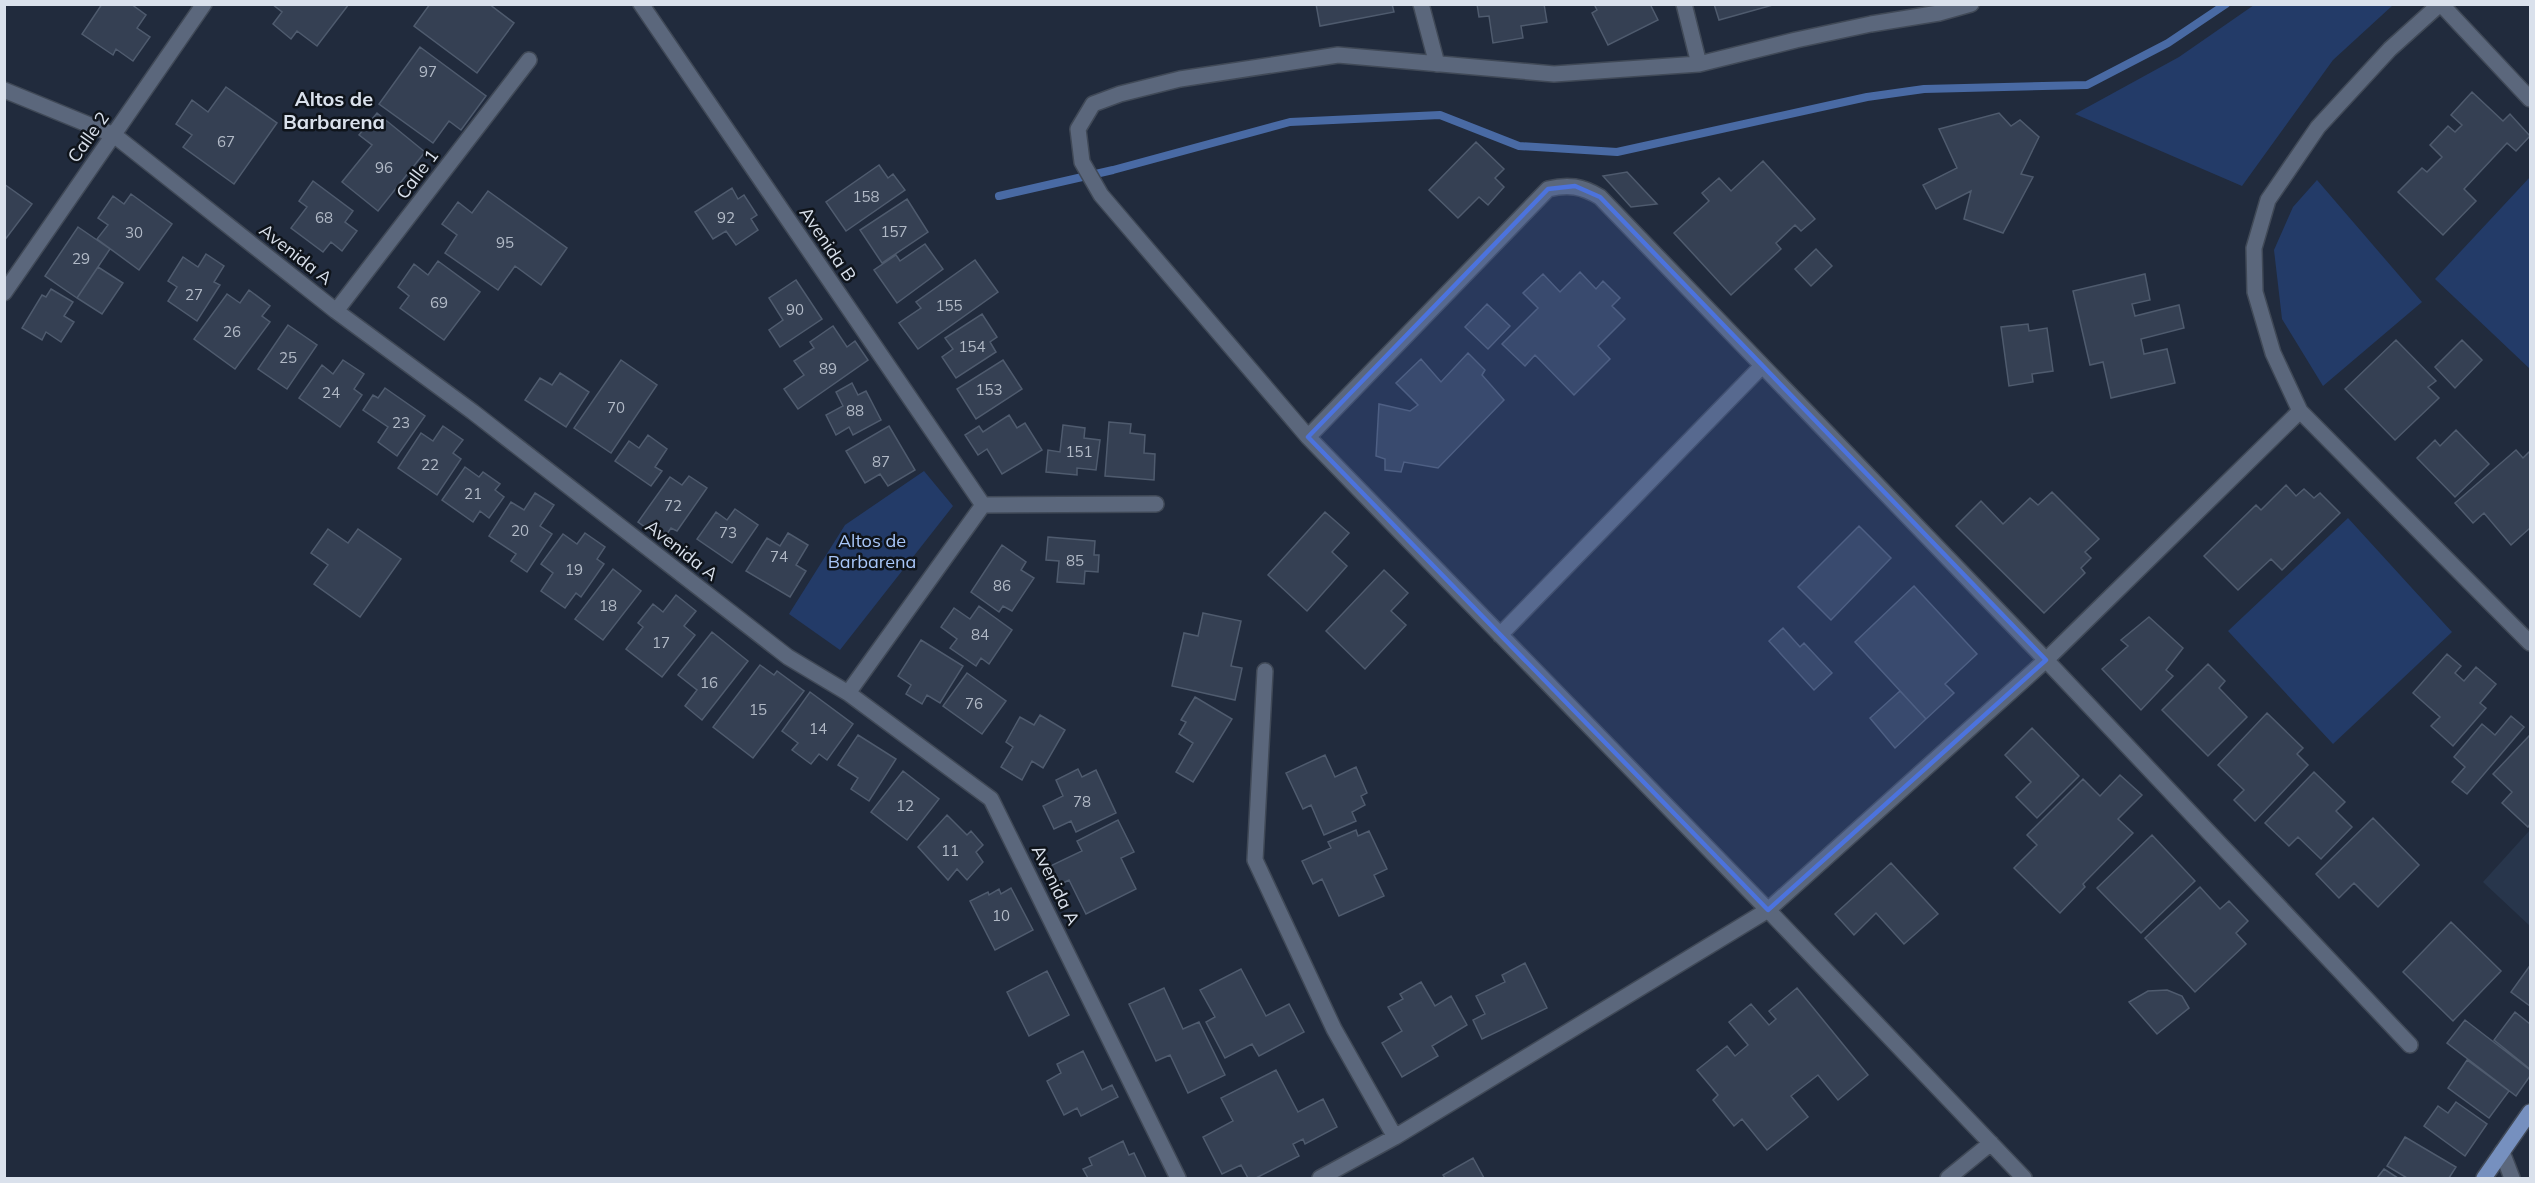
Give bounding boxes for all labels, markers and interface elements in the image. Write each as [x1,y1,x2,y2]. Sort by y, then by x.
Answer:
house number: 97 [419,62,437,81]
district label: Altos de Barbarena [283,86,385,134]
street label: Calle 2 [62,107,114,167]
house number: 67 [217,132,235,151]
street label: Calle 1 [391,144,443,204]
house number: 96 [375,158,393,177]
house number: 158 [852,187,880,206]
street label: Avenida B [795,202,861,286]
house number: 68 [315,208,333,227]
house number: 92 [717,208,735,227]
street label: Avenida A [255,218,337,290]
house number: 157 [880,222,908,241]
house number: 30 [125,223,143,242]
house number: 95 [496,233,514,252]
house number: 29 [72,249,90,268]
house number: 27 [185,285,203,304]
house number: 69 [430,293,448,312]
house number: 155 [935,296,963,315]
house number: 90 [786,300,804,319]
house number: 26 [223,322,241,341]
house number: 154 [958,337,986,356]
house number: 25 [279,348,297,367]
house number: 89 [819,359,837,378]
house number: 153 [975,380,1003,399]
house number: 24 [322,383,340,402]
house number: 70 [607,398,625,417]
house number: 88 [846,401,864,420]
house number: 23 [392,413,410,432]
house number: 151 [1065,442,1093,461]
house number: 87 [872,452,890,471]
house number: 22 [421,455,439,474]
house number: 21 [464,484,482,503]
house number: 72 [664,496,682,515]
street label: Avenida A [641,514,723,586]
house number: 20 [511,521,529,540]
house number: 73 [719,523,737,542]
park label: Altos de Barbarena [828,529,916,573]
house number: 74 [770,547,788,566]
house number: 85 [1066,551,1084,570]
house number: 19 [565,560,583,579]
house number: 86 [993,576,1011,595]
house number: 18 [599,596,617,615]
house number: 84 [971,625,989,644]
house number: 17 [652,633,670,652]
house number: 16 [700,673,718,692]
house number: 76 [965,694,983,713]
house number: 15 [749,700,767,719]
house number: 14 [809,719,827,738]
house number: 78 [1073,792,1091,811]
house number: 12 [896,796,914,815]
house number: 11 [941,841,959,860]
street label: Avenida A [1027,841,1085,929]
house number: 10 [992,906,1010,925]

